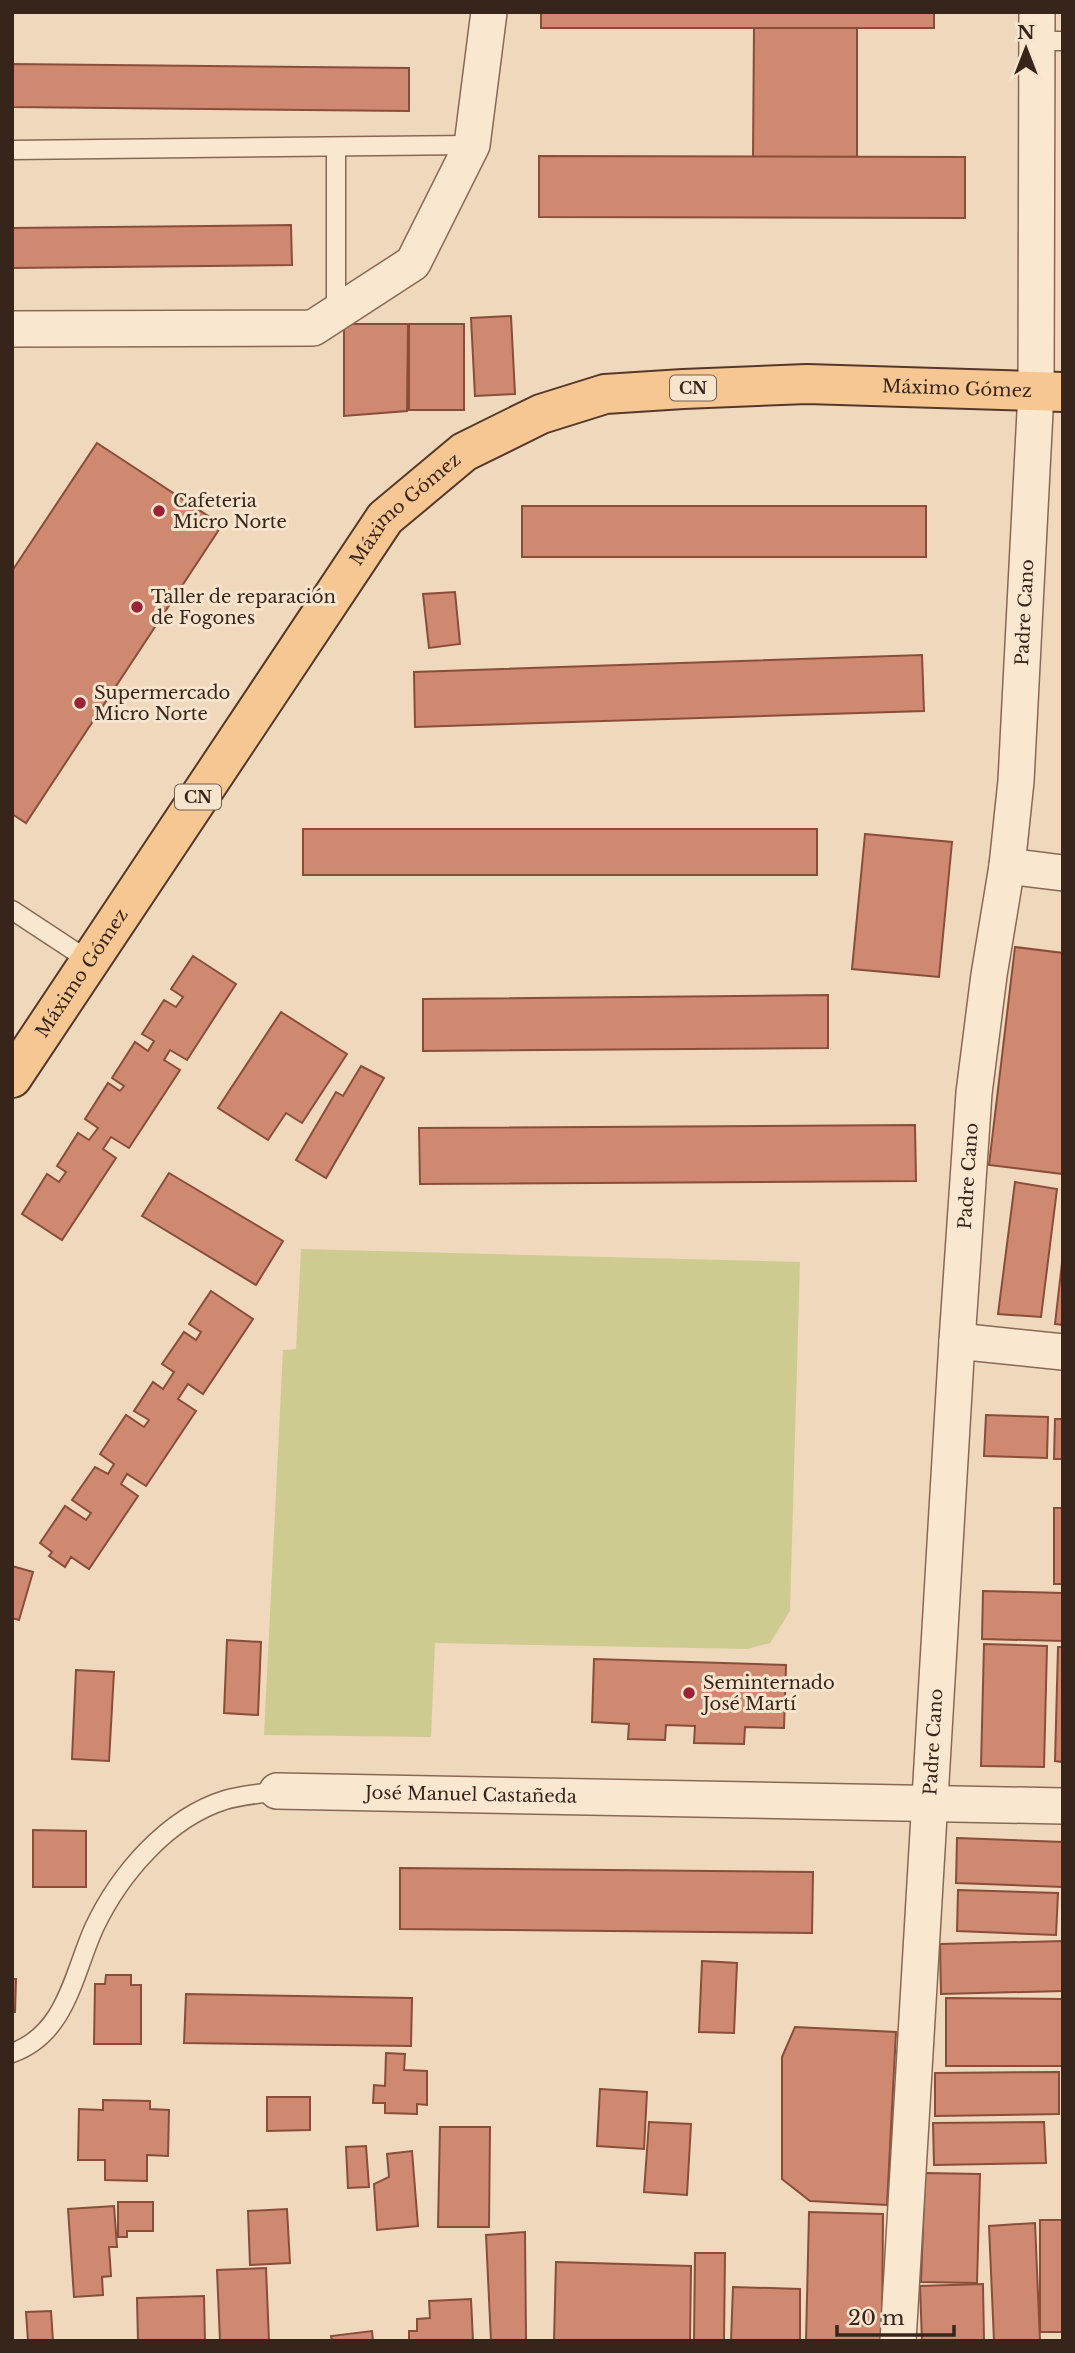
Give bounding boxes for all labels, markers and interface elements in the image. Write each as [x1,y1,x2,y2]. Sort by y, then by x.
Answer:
north arrow [991,14,1061,84]
text: N [1017,21,1035,44]
street label: Máximo Gómez [882,375,1032,402]
road number: CN [670,376,716,400]
street label: Máximo Gómez [345,449,465,570]
place label: Cafeteria Micro Norte [173,490,287,533]
marker: Cafeteria Micro Norte [151,503,167,519]
street label: Padre Cano [1011,559,1038,666]
place label: Taller de reparación de Fogones [151,586,336,629]
marker: Taller de reparación de Fogones [129,599,145,615]
place label: Supermercado Micro Norte [94,682,230,725]
marker: Supermercado Micro Norte [72,695,88,711]
road number: CN [175,784,221,810]
street label: Máximo Gómez [31,905,133,1042]
street label: Padre Cano [954,1122,983,1230]
place label: Seminternado José Martí [701,1672,835,1715]
marker: Seminternado José Martí [681,1685,697,1701]
street label: Padre Cano [919,1688,947,1796]
street label: José Manuel Castañeda [363,1782,577,1808]
scale bar [837,2294,954,2338]
text: 20 m [848,2305,905,2331]

